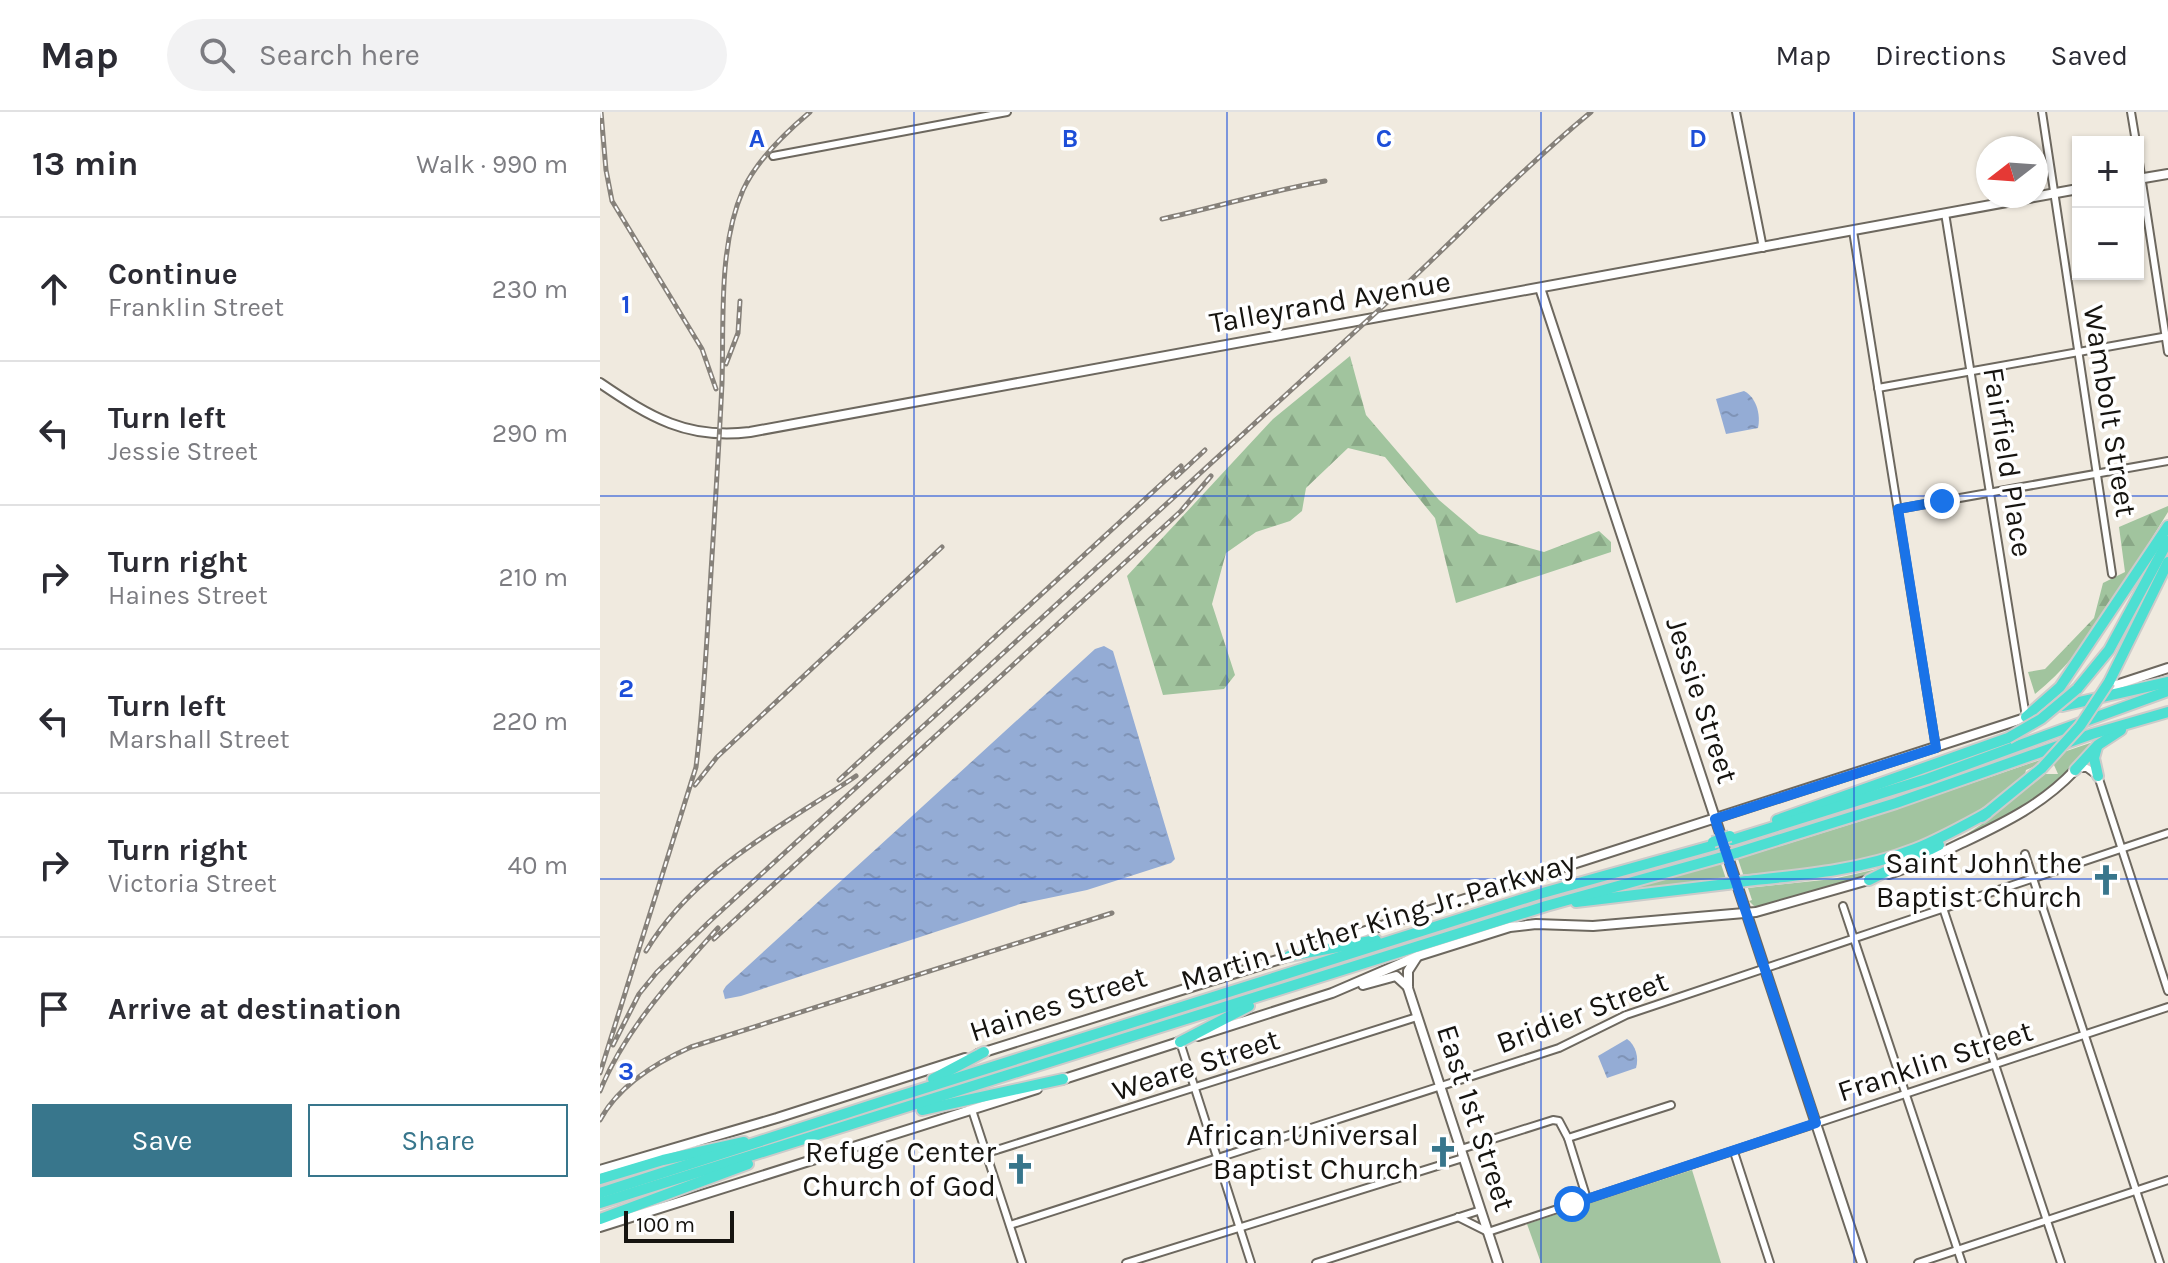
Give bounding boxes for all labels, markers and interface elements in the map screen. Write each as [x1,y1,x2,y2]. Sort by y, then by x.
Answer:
search box [167,19,727,91]
text: Map [40,33,119,78]
icon: search [195,33,239,77]
text: Search here [259,37,420,73]
text: Map [1776,39,1831,72]
text: Directions [1875,39,2007,72]
text: Saved [2051,39,2128,72]
text: A [749,123,765,154]
text: B [1062,123,1078,154]
text: C [1376,123,1392,154]
text: D [1689,123,1707,154]
north arrow [1976,136,2048,208]
map controls [2072,136,2144,280]
button: + [2072,136,2144,208]
text: 13 min [32,144,138,184]
text: Walk · 990 m [416,149,568,180]
button: − [2072,208,2144,280]
text: Continue [108,256,238,292]
street label: Talleyrand Avenue [1207,263,1453,341]
icon: ahead [32,267,76,311]
text: 230 m [492,274,568,305]
text: 1 [621,289,631,320]
text: Franklin Street [108,292,284,323]
street label: Wambolt Street [2076,303,2144,519]
street label: Fairfield Place [1975,365,2041,559]
text: Turn left [108,400,226,436]
icon: left [32,411,76,455]
text: 290 m [492,418,568,449]
text: Jessie Street [108,436,258,467]
route end [1924,483,1960,519]
text: Turn right [108,544,248,580]
icon: right [32,555,76,599]
text: 210 m [498,562,568,593]
text: Haines Street [108,580,268,611]
street label: Jessie Street [1658,612,1746,788]
text: 2 [618,673,634,704]
text: Turn left [108,688,226,724]
icon: left [32,699,76,743]
text: 220 m [492,706,568,737]
text: Marshall Street [108,724,290,755]
text: Turn right [108,832,248,868]
icon: right [32,843,76,887]
street label: Martin Luther King Jr. Parkway [1176,844,1580,998]
place label: Saint John the Baptist Church [1876,845,2082,915]
text: 40 m [508,850,568,881]
church icon: Saint John the Baptist Church [2089,863,2123,897]
text: Victoria Street [108,868,277,899]
street label: Haines Street [965,958,1151,1050]
street label: Bridier Street [1491,963,1673,1061]
icon: arrive [32,987,76,1031]
text: Arrive at destination [108,991,402,1027]
street label: Franklin Street [1833,1013,2037,1109]
street label: East 1st Street [1429,1020,1523,1216]
street label: Weare Street [1108,1021,1284,1109]
text: 3 [618,1056,634,1087]
button: Save [32,1104,292,1177]
button: Share [308,1104,568,1177]
place label: African Universal Baptist Church [1186,1117,1419,1187]
place label: Refuge Center Church of God [802,1134,996,1204]
church icon: African Universal Baptist Church [1426,1135,1460,1169]
church icon: Refuge Center Church of God [1003,1152,1037,1186]
route start [1554,1186,1590,1222]
scale bar [624,1207,734,1243]
text: 100 m [636,1212,695,1238]

